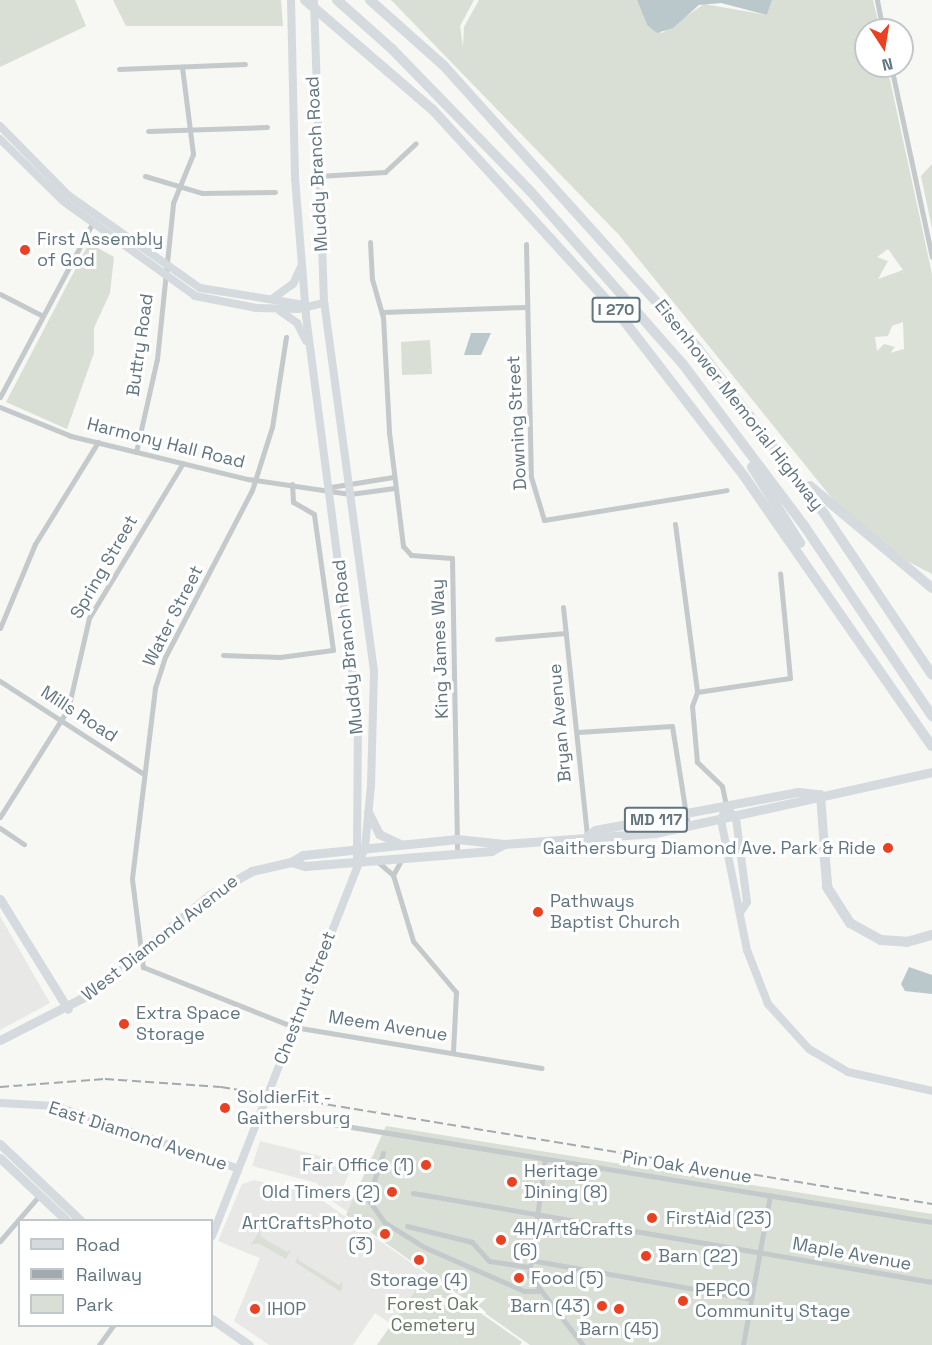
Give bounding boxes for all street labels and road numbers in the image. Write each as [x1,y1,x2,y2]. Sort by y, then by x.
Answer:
street label: Muddy Branch Road [302,76,332,252]
street label: Buttry Road [122,292,158,398]
street label: Eisenhower Memorial Highway [650,295,828,515]
road number: I 270 [590,297,642,323]
street label: Downing Street [503,355,531,491]
street label: Harmony Hall Road [85,413,247,473]
street label: Spring Street [66,511,142,623]
street label: Muddy Branch Road [328,558,368,736]
street label: Water Street [138,562,208,670]
street label: King James Way [427,579,453,719]
street label: Bryan Avenue [544,663,576,783]
street label: Mills Road [37,681,121,747]
road number: MD 117 [623,807,689,833]
street label: West Diamond Avenue [78,870,242,1006]
street label: Chestnut Street [270,928,340,1068]
street label: Meem Avenue [327,1006,449,1046]
street label: East Diamond Avenue [46,1097,230,1175]
street label: Pin Oak Avenue [621,1146,753,1188]
street label: Maple Avenue [791,1233,913,1275]

